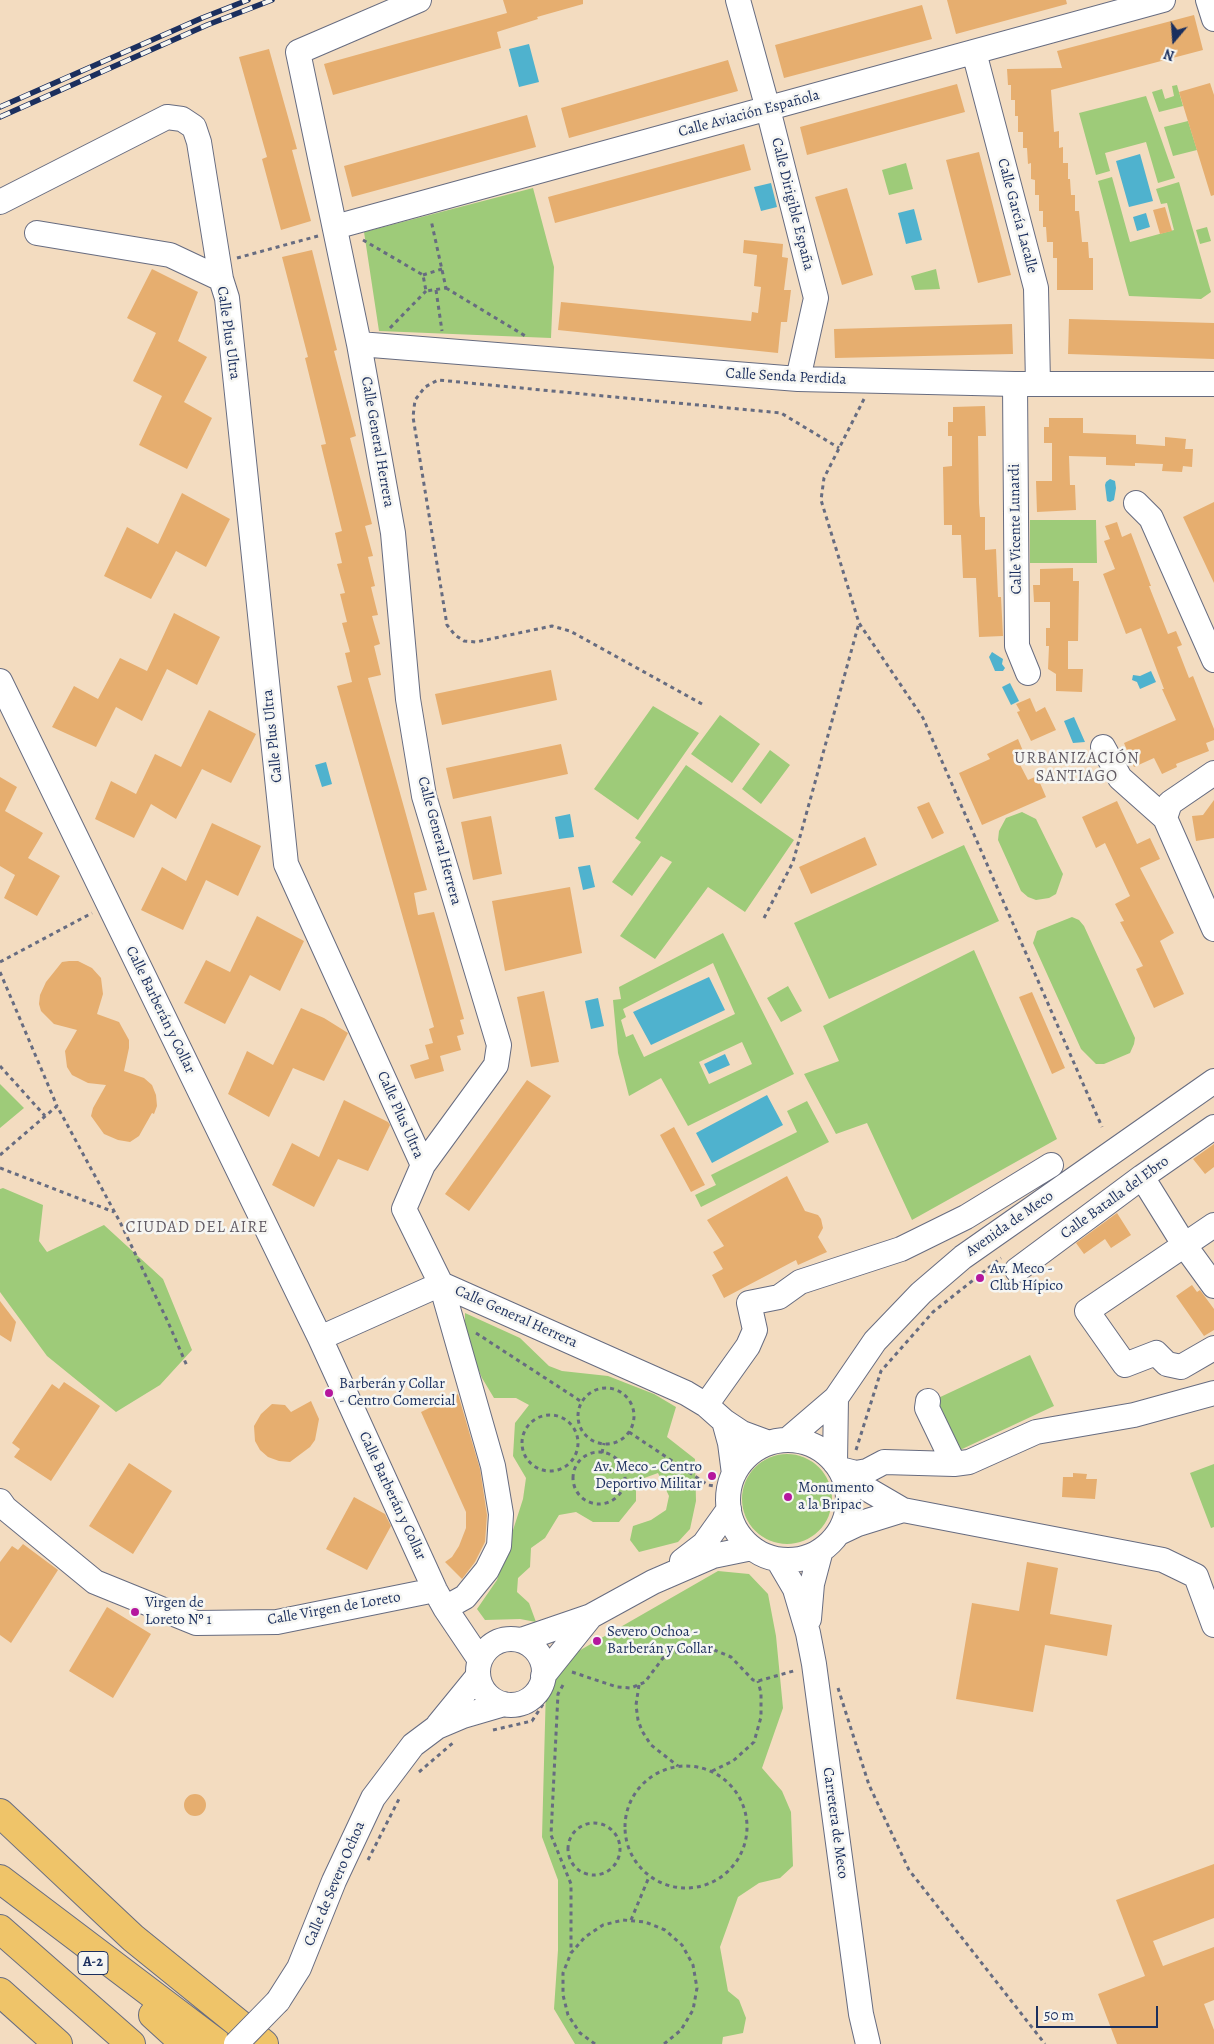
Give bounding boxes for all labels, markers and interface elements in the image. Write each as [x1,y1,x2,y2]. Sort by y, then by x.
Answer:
north arrow [1149,15,1199,65]
text: N [1161,44,1177,65]
street label: Calle Aviación Española [676,86,822,142]
street label: Calle Dirigible España [767,136,817,272]
street label: Calle García Lacalle [993,157,1041,275]
street label: Calle Plus Ultra [213,285,243,381]
street label: Calle Senda Perdida [725,365,847,389]
street label: Calle General Herrera [357,375,397,509]
street label: Calle Vicente Lunardi [1006,464,1026,594]
street label: Calle Plus Ultra [259,688,287,784]
district label: URBANIZACIÓN SANTIAGO [1013,749,1141,787]
street label: Calle General Herrera [413,775,465,907]
street label: Calle Barberán y Collar [121,943,199,1077]
street label: Calle Plus Ultra [373,1068,427,1162]
street label: Calle Batalla del Ebro [1057,1153,1173,1243]
street label: Avenida de Meco [963,1187,1057,1261]
district label: CIUDAD DEL AIRE [124,1218,270,1238]
place label: Av. Meco - Club Hípico [990,1260,1063,1295]
marker: Av. Meco - Club Hípico [974,1272,986,1284]
street label: Calle General Herrera [452,1282,580,1352]
place label: Barberán y Collar - Centro Comercial [339,1375,455,1410]
marker: Barberán y Collar - Centro Comercial [323,1387,335,1399]
street label: Calle Barberán y Collar [354,1429,430,1563]
place label: Av. Meco - Centro Deportivo Militar [594,1458,702,1493]
marker: Av. Meco - Centro Deportivo Militar [706,1470,718,1482]
place label: Monumento a la Bripac [798,1479,874,1514]
marker: Monumento a la Bripac [782,1491,794,1503]
street label: Calle Virgen de Loreto [266,1588,402,1630]
place label: Virgen de Loreto Nº 1 [145,1594,212,1629]
marker: Virgen de Loreto Nº 1 [129,1606,141,1618]
place label: Severo Ochoa - Barberán y Collar [607,1623,713,1658]
marker: Severo Ochoa - Barberán y Collar [591,1635,603,1647]
street label: Carretera de Meco [818,1766,852,1880]
street label: Calle de Severo Ochoa [301,1819,369,1949]
road number: A-2 [78,1952,108,1975]
scale bar [1039,1996,1162,2028]
text: 50 m [1044,2005,1074,2025]

